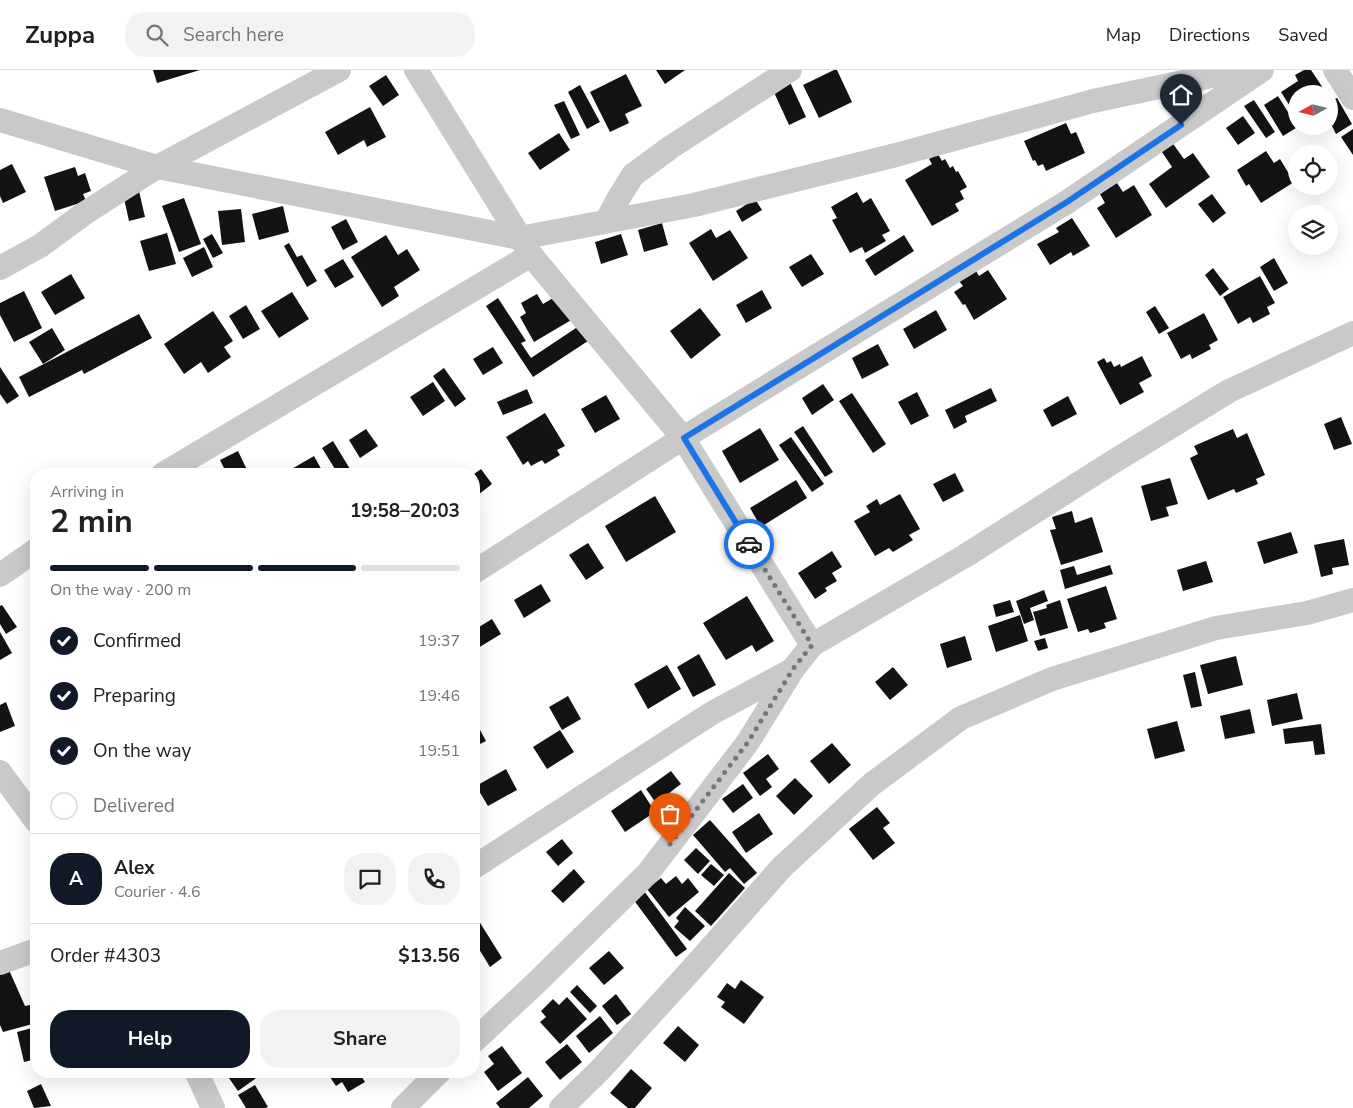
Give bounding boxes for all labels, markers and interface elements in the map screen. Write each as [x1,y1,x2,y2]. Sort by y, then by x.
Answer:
search box [125,12,475,57]
text: Zuppa [25,19,95,51]
icon: search [143,21,171,49]
text: Search here [183,22,284,48]
text: Map [1106,23,1141,47]
text: Directions [1169,23,1250,47]
text: Saved [1278,23,1328,47]
pin [1160,74,1202,125]
icon: home [1167,81,1195,109]
north arrow [1288,85,1338,135]
map controls [1288,85,1338,255]
button: locate [1288,145,1338,195]
button: layers [1288,205,1338,255]
text: Arriving in [50,481,124,503]
text: 19:58–20:03 [350,498,460,524]
text: 2 min [50,500,133,543]
courier [724,519,774,569]
icon: car [735,530,763,558]
text: On the way · 200 m [50,579,191,601]
icon: check [50,627,78,655]
text: Confirmed [93,628,181,654]
text: 19:37 [418,630,460,652]
icon: check [50,682,78,710]
text: Preparing [93,683,176,709]
text: 19:46 [418,685,460,707]
icon: check [50,737,78,765]
text: On the way [93,738,191,764]
text: 19:51 [418,740,460,762]
text: Delivered [93,793,175,819]
pin [649,793,691,844]
icon: bag [656,800,684,828]
button: chat [344,853,396,905]
button: phone [408,853,460,905]
text: Alex [114,855,155,881]
text: A [69,866,83,892]
text: Courier · 4.6 [114,881,200,903]
text: Order #4303 [50,943,161,969]
text: $13.56 [398,943,460,969]
button: Help [50,1010,250,1068]
button: Share [260,1010,460,1068]

